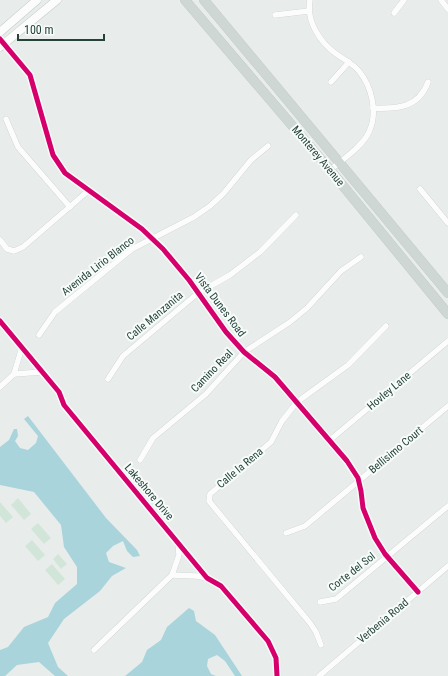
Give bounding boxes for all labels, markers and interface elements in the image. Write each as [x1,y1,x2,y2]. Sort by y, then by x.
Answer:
scale bar [18,16,104,42]
text: 100 m [24,23,54,37]
street label: Monterey Avenue [289,123,347,189]
street label: Avenida Lirio Blanco [59,233,137,298]
street label: Vista Dunes Road [192,271,248,339]
street label: Calle Manzanita [124,289,186,343]
street label: Camino Real [188,347,236,395]
street label: Hovley Lane [365,369,413,413]
street label: Bellisimo Court [366,424,426,476]
street label: Calle la Rena [214,445,266,491]
street label: Lakeshore Drive [122,461,176,523]
street label: Corte del Sol [326,550,378,594]
street label: Verbenia Road [355,596,411,646]

